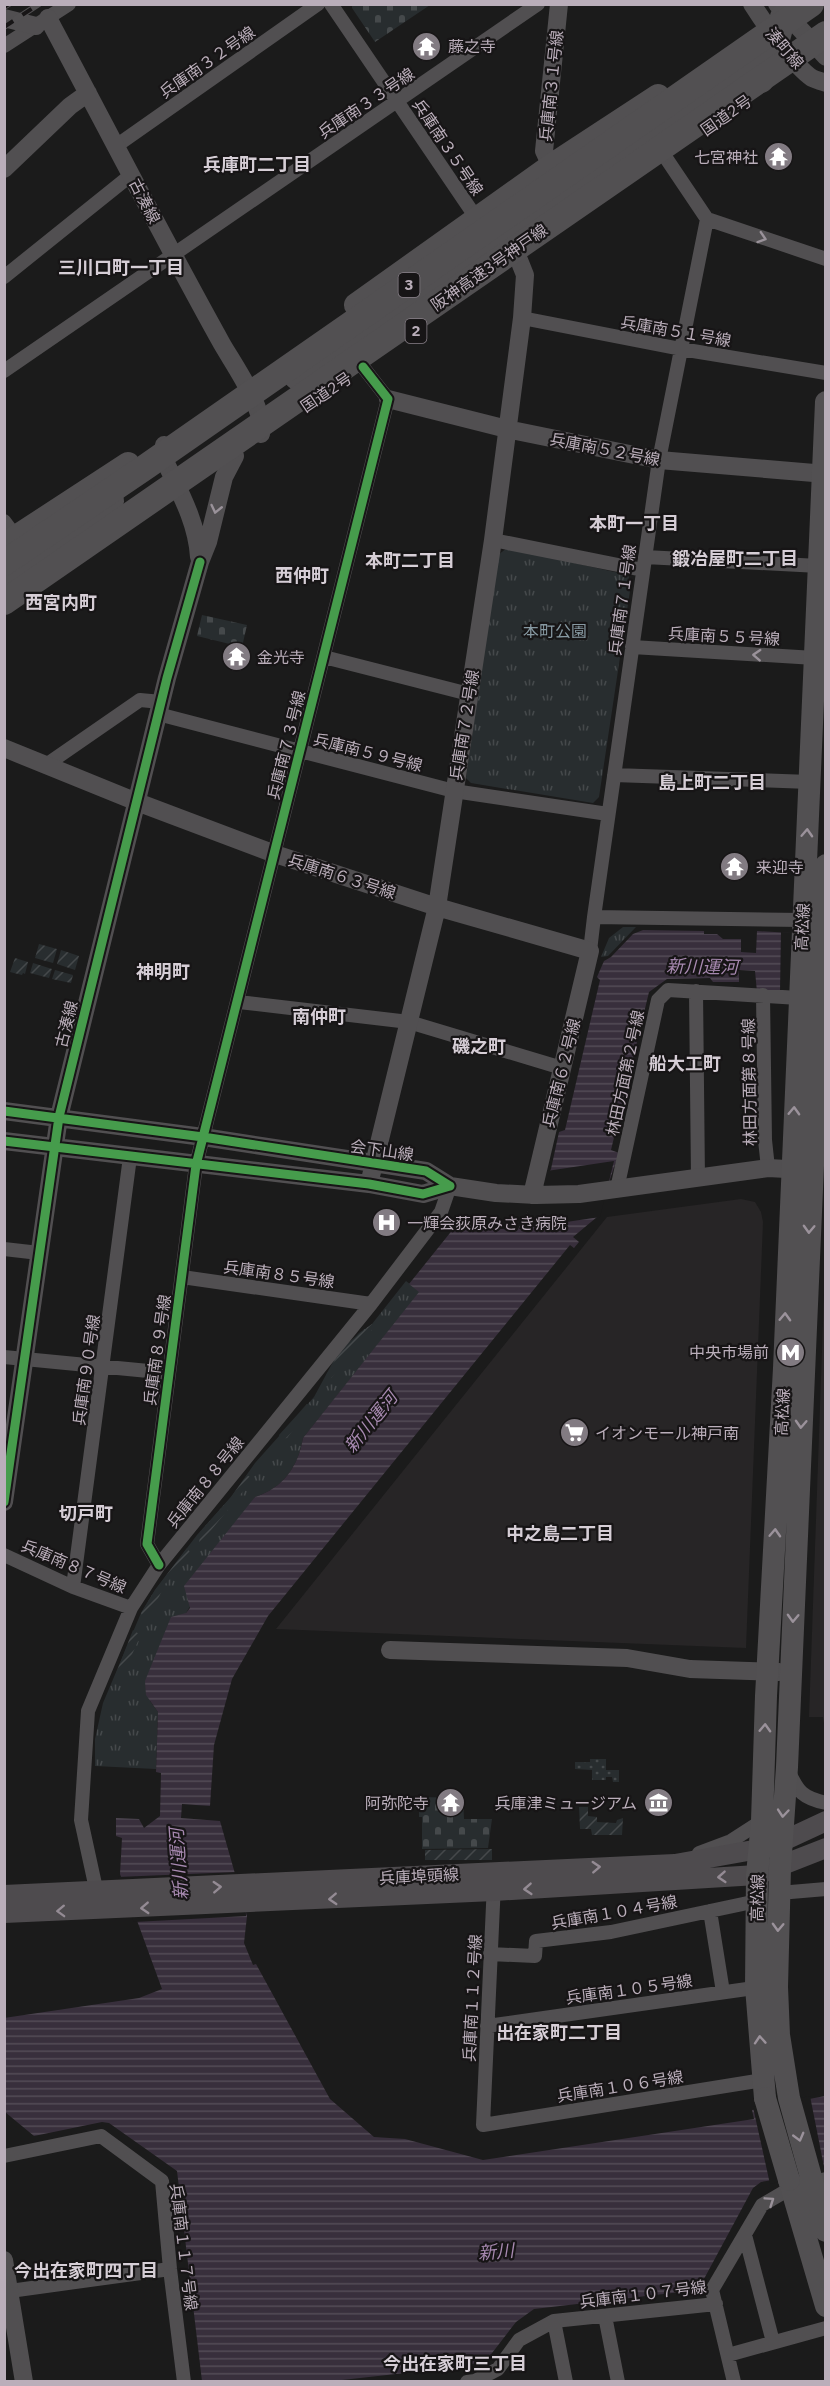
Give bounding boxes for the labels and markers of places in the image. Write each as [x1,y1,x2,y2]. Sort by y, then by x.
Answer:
temple icon: 藤之寺 [411,30,443,62]
place label: 藤之寺 [448,36,496,56]
temple icon: 七宮神社 [763,141,795,173]
place label: 七宮神社 [694,147,758,167]
temple icon: 金光寺 [220,641,252,673]
place label: 金光寺 [257,647,305,667]
temple icon: 来迎寺 [719,851,751,883]
place label: 来迎寺 [756,857,804,877]
hospital icon: 一輝会荻原みさき病院 [370,1207,402,1239]
place label: 一輝会荻原みさき病院 [407,1213,567,1233]
metro station icon: 中央市場前 [774,1336,806,1368]
place label: 中央市場前 [689,1342,769,1362]
supermarket icon: イオンモール神戸南 [558,1417,590,1449]
place label: イオンモール神戸南 [595,1423,739,1443]
temple icon: 阿弥陀寺 [434,1787,466,1819]
museum icon: 兵庫津ミュージアム [642,1787,674,1819]
place label: 阿弥陀寺 [365,1793,429,1813]
place label: 兵庫津ミュージアム [494,1793,637,1813]

